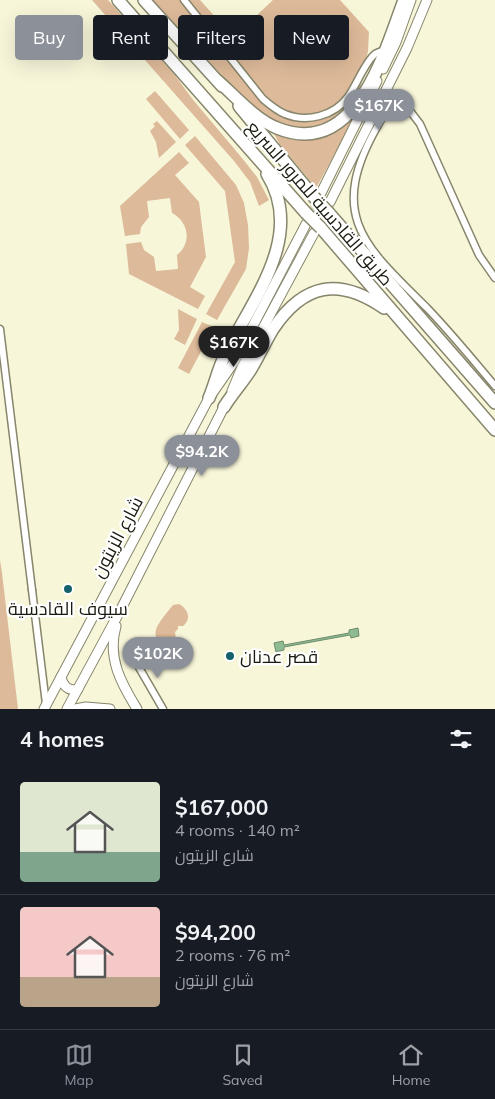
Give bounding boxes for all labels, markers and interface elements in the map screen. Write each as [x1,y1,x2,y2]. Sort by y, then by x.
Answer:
chip: Buy [15,15,83,60]
chip: Rent [93,15,168,60]
chip: Filters [178,15,264,60]
chip: New [274,15,349,60]
pin: $167K [344,88,414,131]
text: $167K [354,95,404,115]
street label: طريق القادسية للمرور السريع [241,116,398,291]
pin: $167K [199,326,269,368]
text: $167K [209,332,259,352]
pin: $94.2K [161,434,243,477]
text: $94.2K [175,441,229,461]
street label: شارع الزيتون [86,492,149,582]
marker: سيوف القادسية [62,583,74,595]
place label: سيوف القادسية [8,597,128,620]
pin: $102K [123,636,193,679]
text: $102K [133,643,183,663]
place label: قصر عدنان [240,645,318,668]
marker: قصر عدنان [224,650,236,662]
icon: filters [447,725,475,753]
text: 4 homes [20,726,104,752]
text: $167,000 [175,794,268,820]
icon: home [60,802,120,862]
text: 4 rooms · 140 m² [175,820,300,840]
text: شارع الزيتون [175,845,254,865]
text: $94,200 [175,919,256,945]
icon: home [60,927,120,987]
text: 2 rooms · 76 m² [175,945,290,965]
text: شارع الزيتون [175,970,254,990]
tab: Map [65,1041,93,1089]
tab: Saved [222,1041,263,1089]
tab: Home [392,1041,430,1089]

